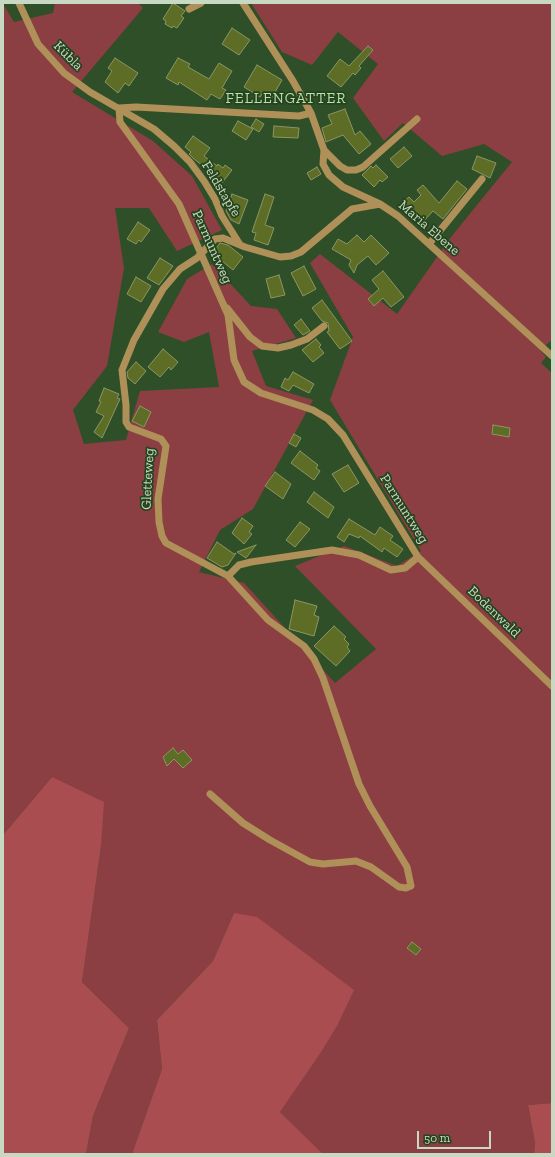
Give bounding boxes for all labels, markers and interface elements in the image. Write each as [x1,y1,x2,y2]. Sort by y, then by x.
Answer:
street label: Kübla [50,38,86,74]
district label: FELLENGATTER [225,90,347,108]
street label: Feldstapfe [198,158,244,220]
street label: Maria Ebene [395,197,463,259]
street label: Parmuntweg [188,208,236,286]
street label: Gletteweg [138,448,158,510]
street label: Parmuntweg [376,471,432,547]
street label: Bodenwald [464,583,524,641]
scale bar [419,1123,493,1149]
text: 50 m [424,1131,450,1145]

